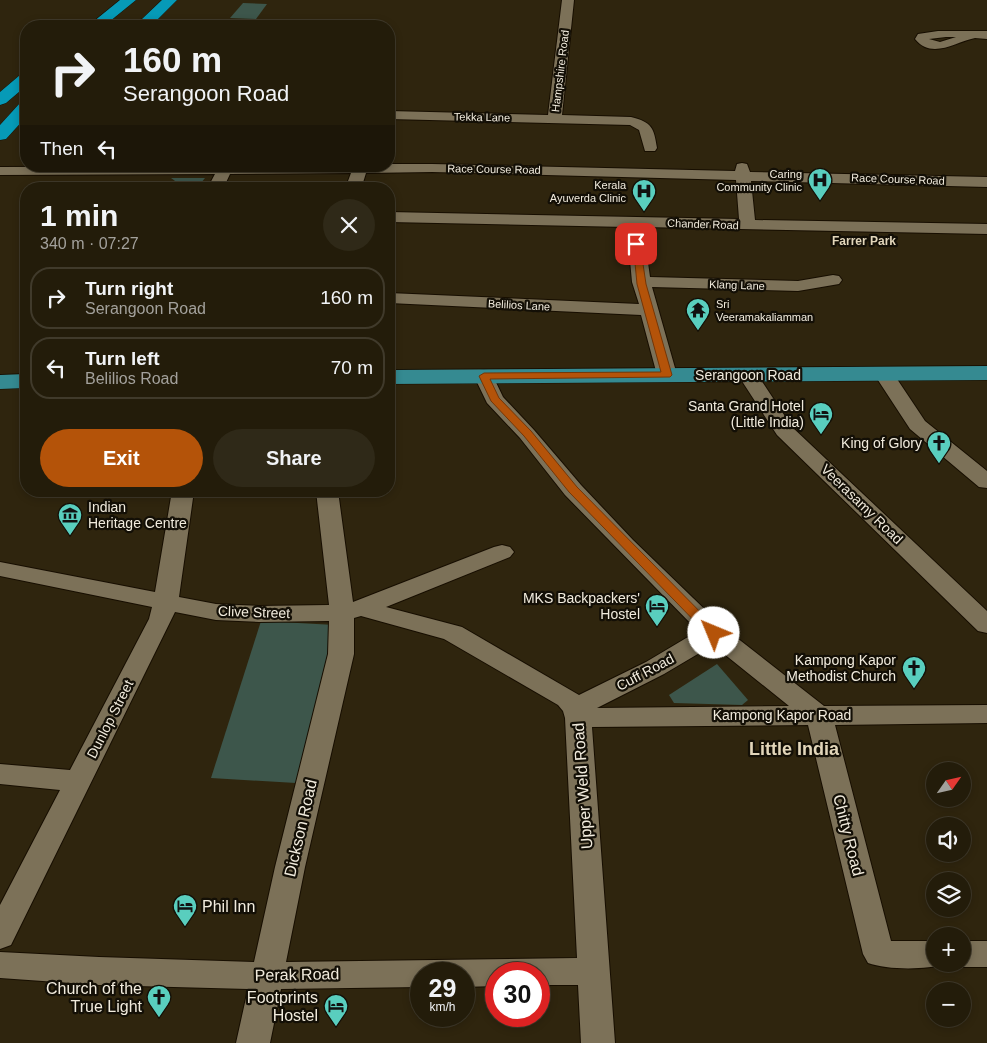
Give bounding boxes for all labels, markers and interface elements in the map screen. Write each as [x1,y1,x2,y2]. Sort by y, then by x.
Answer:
street label: Hampshire Road [549,29,571,113]
icon: right [40,40,105,105]
text: 160 m [123,40,222,79]
text: Serangoon Road [123,81,289,106]
street label: Tekka Lane [454,111,510,123]
icon: left [93,135,121,163]
text: Then [40,138,83,159]
street label: Race Course Road [447,162,541,176]
hospital icon: Caring Community Clinic [807,167,833,201]
place label: Caring Community Clinic [716,168,802,193]
street label: Race Course Road [851,171,945,187]
hospital icon: Kerala Ayuverda Clinic [631,178,657,212]
place label: Kerala Ayuverda Clinic [550,179,627,204]
text: 1 min [40,199,118,232]
button: close [323,199,375,251]
street label: Chander Road [667,217,739,231]
pin [615,223,657,265]
icon: arrive [622,230,650,258]
district label: Farrer Park [832,234,896,248]
text: 340 m · 07:27 [40,235,139,252]
text: Turn right [85,278,173,299]
street label: Klang Lane [709,278,765,292]
icon: right [42,284,70,312]
text: 160 m [320,287,373,308]
street label: Belilios Lane [488,297,550,313]
temple icon: Sri Veeramakaliamman [685,297,711,331]
place label: Sri Veeramakaliamman [716,298,813,323]
text: Serangoon Road [85,300,206,317]
text: Turn left [85,348,160,369]
icon: left [42,354,70,382]
text: 70 m [331,357,373,378]
street label: Serangoon Road [695,367,801,383]
text: Belilios Road [85,370,178,387]
place label: Santa Grand Hotel (Little India) [688,398,804,430]
hotel icon: Santa Grand Hotel (Little India) [808,401,834,435]
button: Exit [40,429,203,487]
button: Share [213,429,375,487]
church icon: King of Glory [926,430,952,464]
place label: King of Glory [841,435,922,451]
street label: Veerasamy Road [818,461,906,547]
place label: Indian Heritage Centre [88,499,187,531]
museum icon: Indian Heritage Centre [57,502,83,536]
place label: MKS Backpackers' Hostel [523,590,640,622]
hotel icon: MKS Backpackers' Hostel [644,593,670,627]
street label: Clive Street [218,603,291,621]
position arrow [687,606,739,658]
street label: Cuff Road [614,650,676,694]
place label: Kampong Kapor Methodist Church [786,652,896,684]
church icon: Kampong Kapor Methodist Church [901,655,927,689]
street label: Dunlop Street [83,677,137,761]
street label: Kampong Kapor Road [713,707,851,723]
street label: Upper Weld Road [570,722,595,850]
district label: Little India [749,739,840,759]
north arrow [926,762,971,808]
map controls [926,762,971,1027]
street label: Dickson Road [281,778,320,879]
street label: Chitty Road [830,793,867,878]
button: sound [926,817,971,862]
button: layers [926,872,971,917]
hotel icon: Phil Inn [172,893,198,927]
place label: Phil Inn [202,898,255,915]
button: + [926,927,971,972]
speed limit sign: 30 [485,962,550,1027]
street label: Perak Road [255,965,339,984]
text: 29 [429,974,456,1002]
place label: Church of the True Light [46,980,143,1015]
button: − [926,982,971,1027]
church icon: Church of the True Light [146,984,172,1018]
place label: Footprints Hostel [247,989,318,1024]
hotel icon: Footprints Hostel [323,993,349,1027]
text: km/h [429,1000,456,1014]

